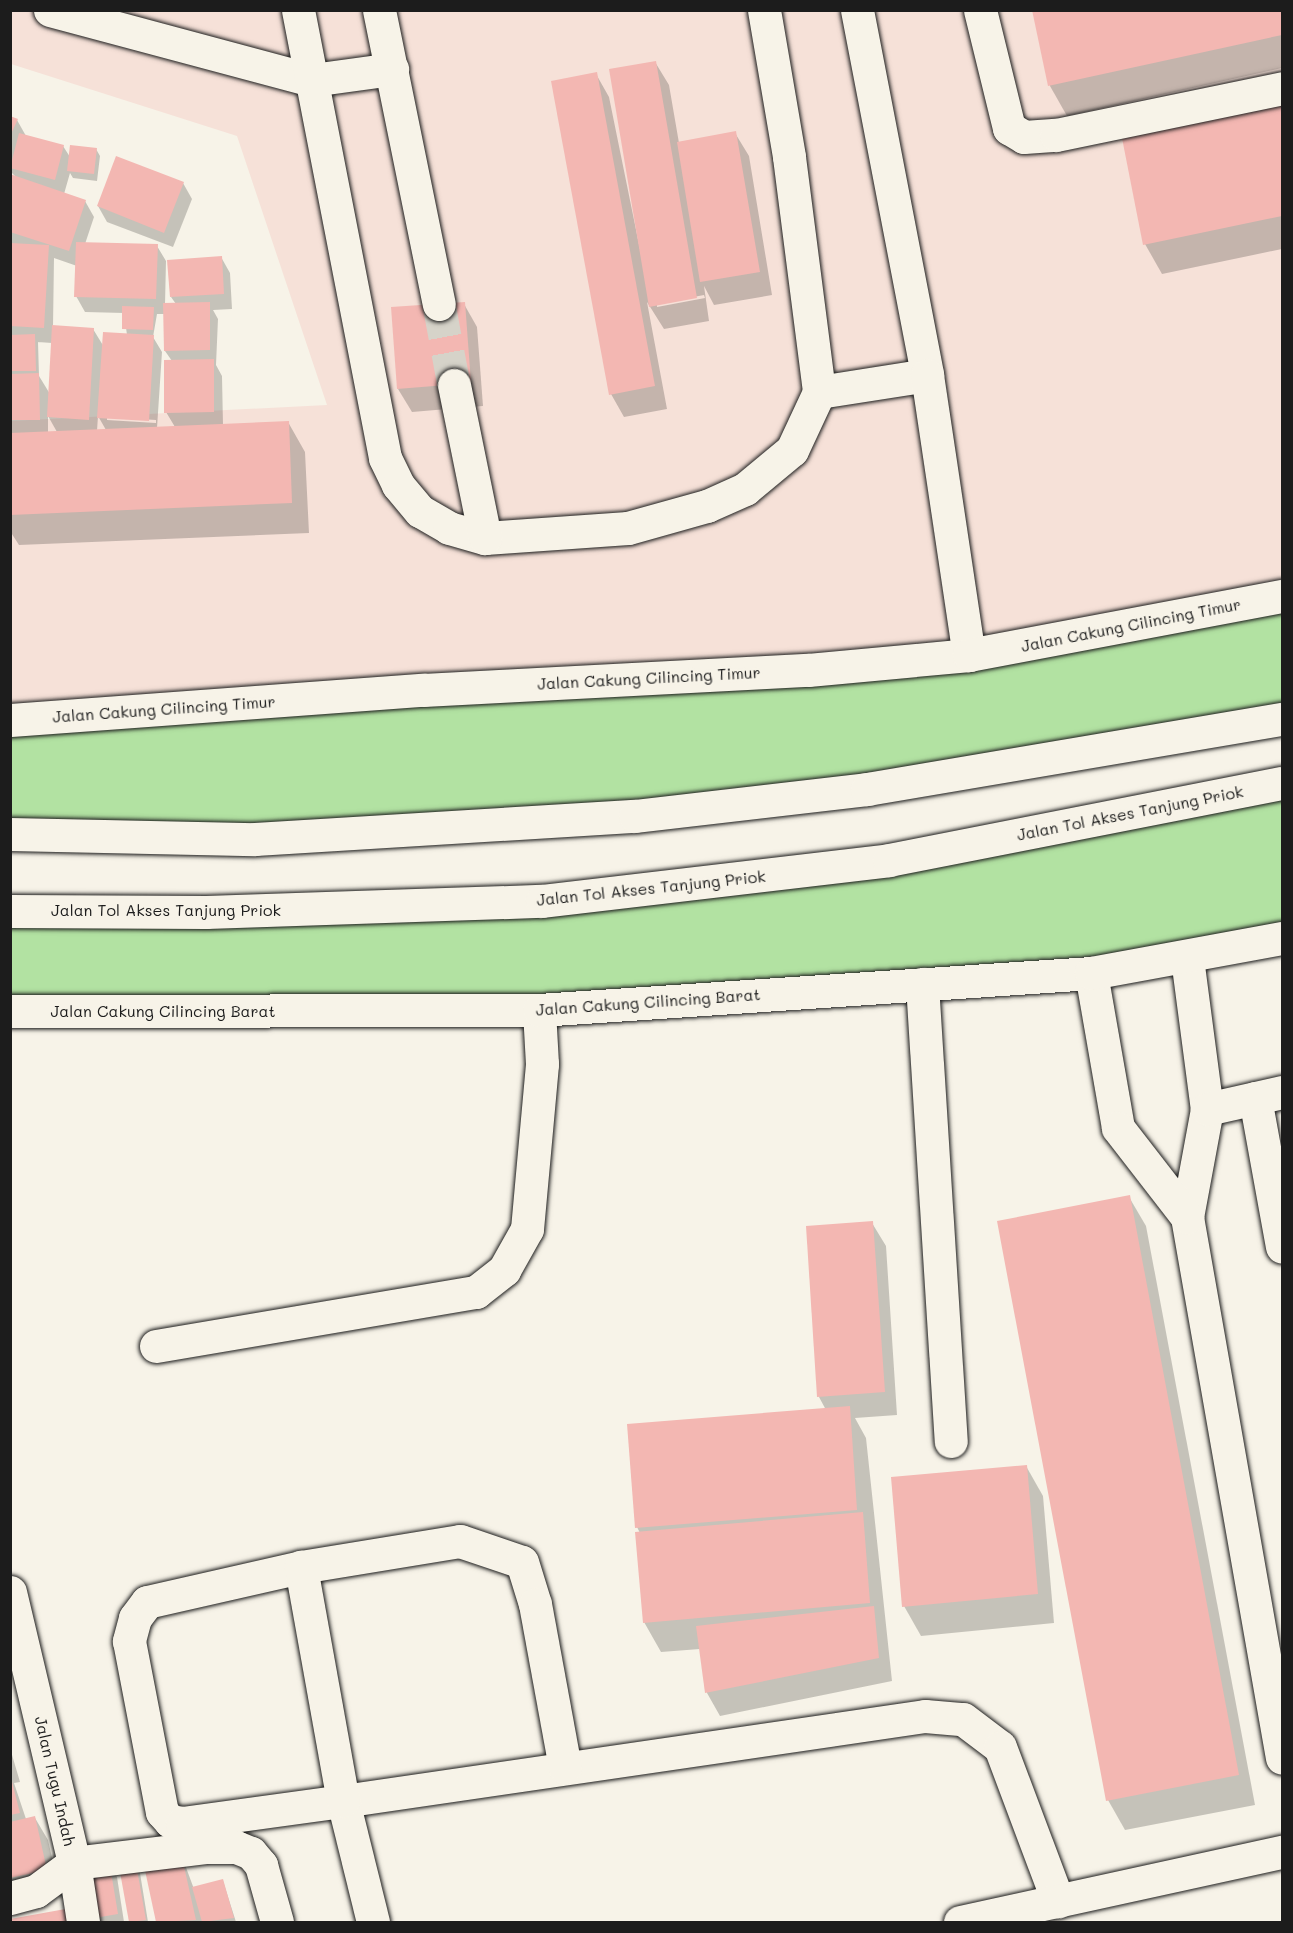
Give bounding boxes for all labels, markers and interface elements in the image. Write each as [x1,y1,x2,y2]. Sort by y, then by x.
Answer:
street label: Jalan Cakung Cilincing Timur [1019,594,1243,656]
street label: Jalan Cakung Cilincing Timur [537,663,761,693]
street label: Jalan Cakung Cilincing Timur [52,692,276,726]
street label: Jalan Tol Akses Tanjung Priok [1015,782,1245,844]
street label: Jalan Tol Akses Tanjung Priok [536,866,766,910]
street label: Jalan Tol Akses Tanjung Priok [51,900,281,920]
street label: Jalan Cakung Cilincing Barat [535,985,761,1019]
street label: Jalan Cakung Cilincing Barat [50,1001,276,1021]
street label: Jalan Tugu Indah [31,1714,79,1848]

